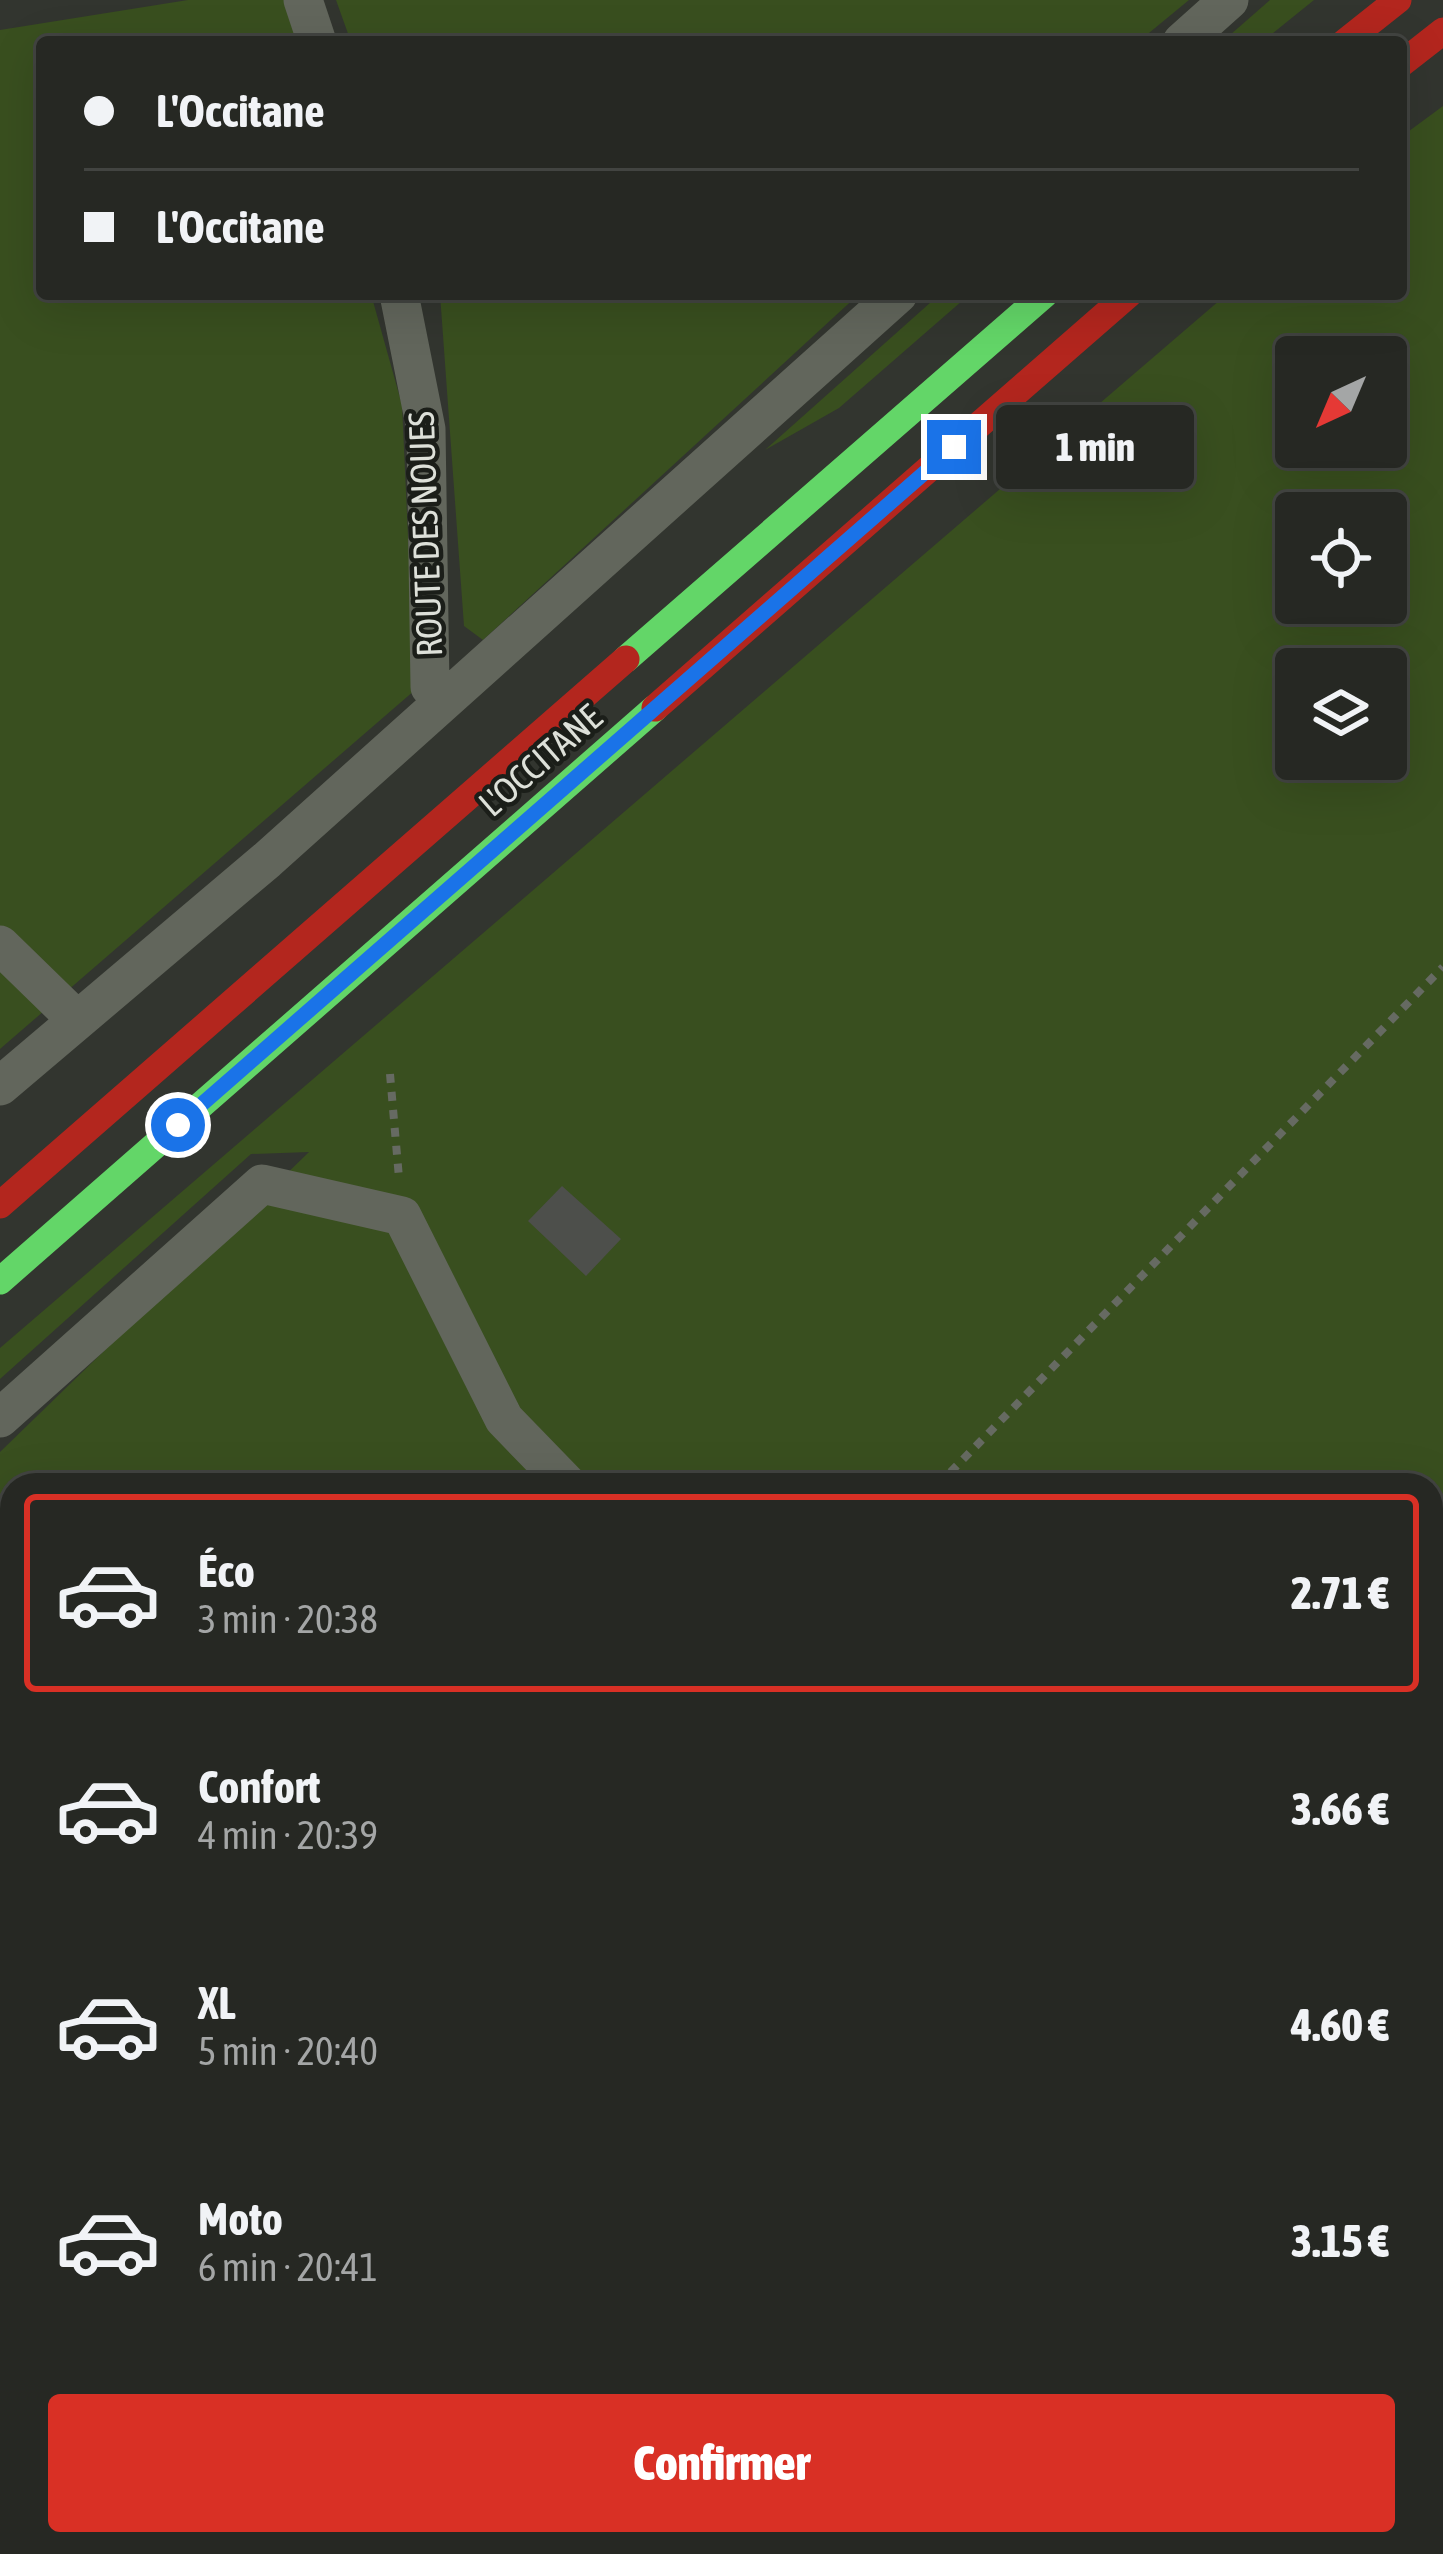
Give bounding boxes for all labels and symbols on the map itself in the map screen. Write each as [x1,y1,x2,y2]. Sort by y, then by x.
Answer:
north arrow [1275,336,1407,468]
callout: 1 min [996,405,1194,489]
street label: ROUTE DES NOUES [400,411,450,657]
route end [927,420,981,474]
street label: L'OCCITANE [470,695,610,825]
route start [151,1098,205,1152]

